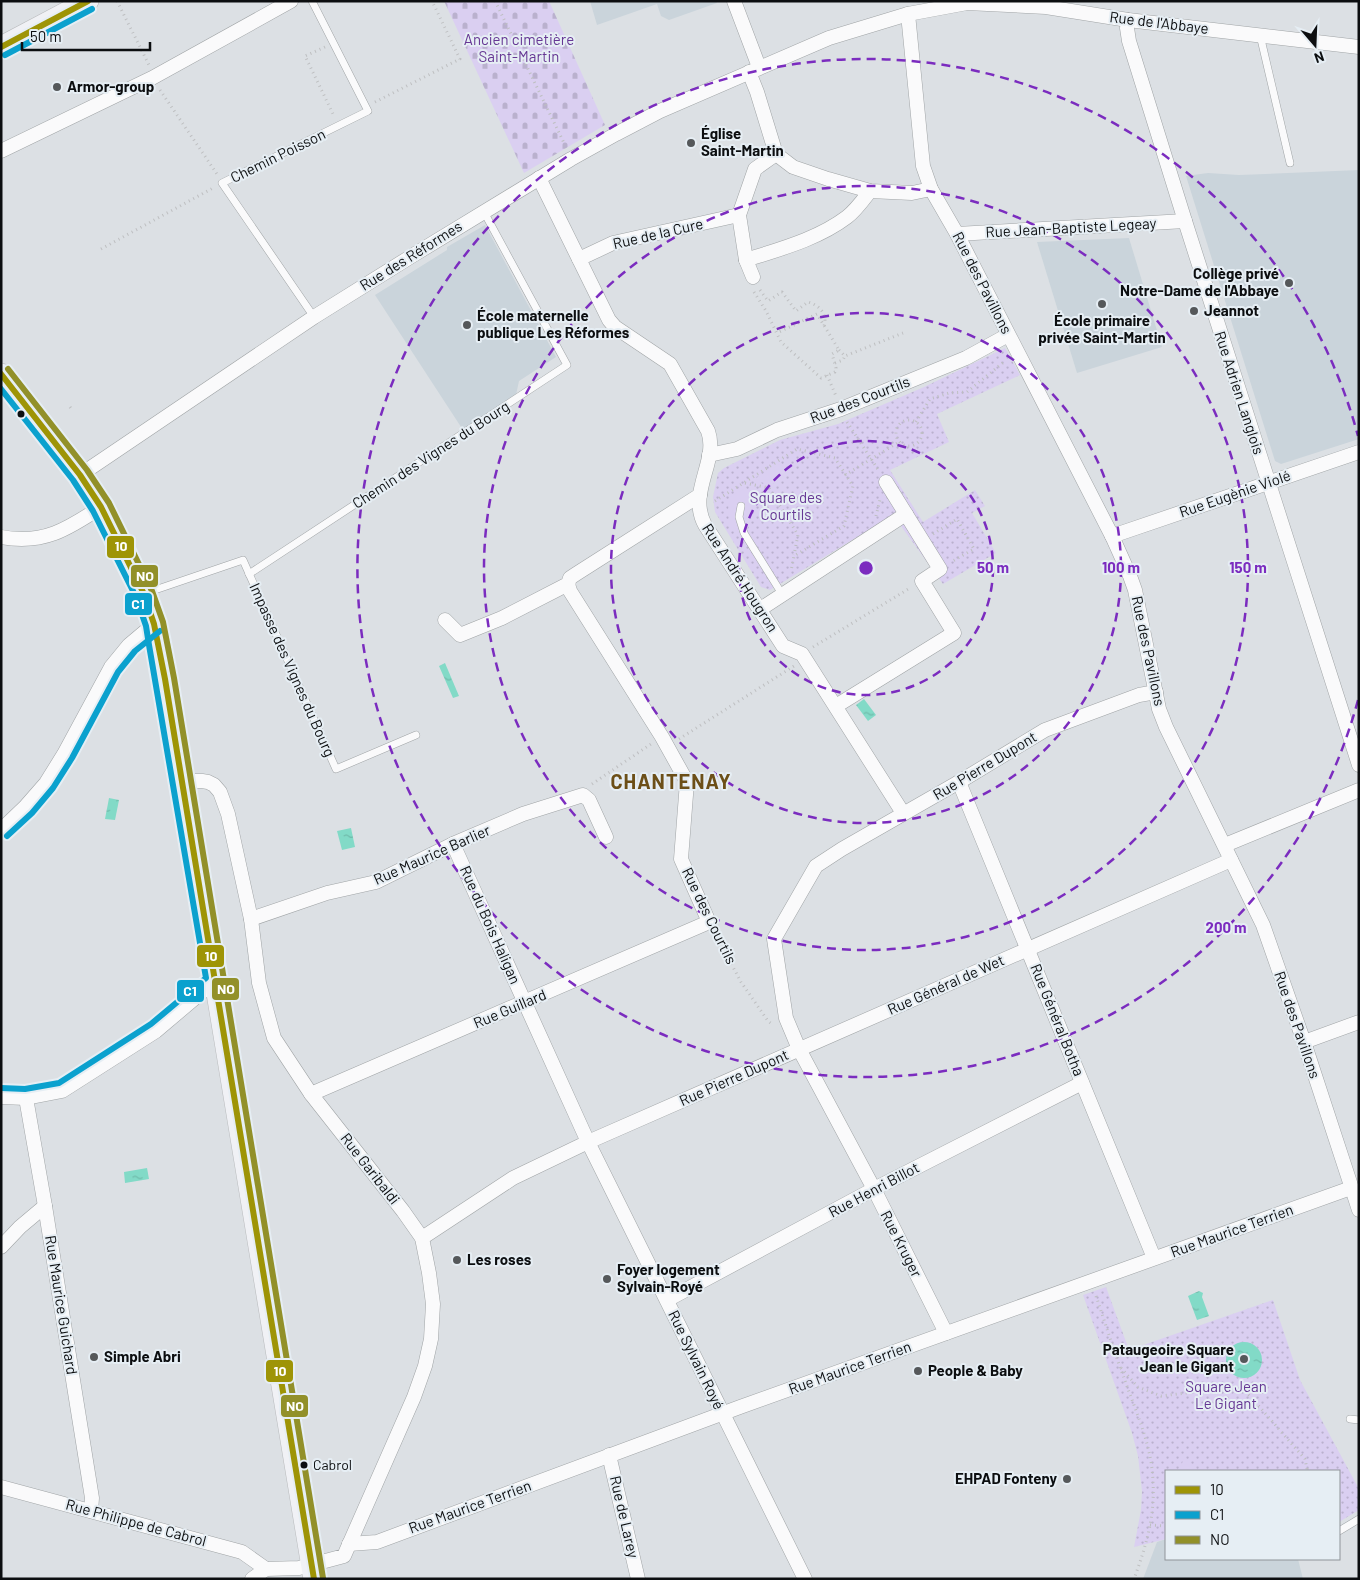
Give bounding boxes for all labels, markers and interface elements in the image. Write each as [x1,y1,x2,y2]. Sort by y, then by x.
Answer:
street label: Rue de l'Abbaye [1109,7,1210,37]
scale bar [22,20,150,52]
north arrow [1290,20,1340,70]
text: 50 m [30,27,62,45]
park label: Ancien cimetière Saint-Martin [464,30,574,65]
text: N [1312,48,1327,67]
place label: Armor-group [67,77,154,95]
marker: Armor-group [51,81,63,93]
street label: Chemin Poisson [227,124,328,186]
place label: Église Saint-Martin [701,124,784,159]
marker: Église Saint-Martin [685,137,697,149]
street label: Rue de la Cure [611,214,705,252]
street label: Rue Jean-Baptiste Legeay [985,214,1157,240]
street label: Rue des Réformes [356,216,465,294]
street label: Rue des Pavillons [949,228,1016,337]
place label: Collège privé Notre-Dame de l'Abbaye [1120,264,1279,299]
marker: Collège privé Notre-Dame de l'Abbaye [1283,277,1295,289]
marker: École primaire privée Saint-Martin [1096,298,1108,310]
place label: Jeannot [1204,301,1259,319]
marker: Jeannot [1188,305,1200,317]
place label: École maternelle publique Les Réformes [477,306,630,341]
place label: École primaire privée Saint-Martin [1038,311,1166,346]
marker: École maternelle publique Les Réformes [461,319,473,331]
street label: Rue Adrien Langlois [1212,329,1268,457]
street label: Rue des Courtils [807,372,912,426]
street label: Chemin des Vignes du Bourg [349,397,512,512]
unlabelled marker [16,409,26,419]
street label: Rue Eugènie Violé [1177,466,1293,521]
park label: Square des Courtils [750,488,822,523]
street label: Rue André Hougron [699,520,783,635]
line badge: 10 [106,535,135,559]
text: 10 [115,537,127,554]
text: 50 m [977,558,1009,576]
text: 100 m [1102,558,1140,576]
text: 150 m [1229,558,1267,576]
centre of rings [857,559,875,577]
line badge: NO [130,564,159,588]
text: NO [136,567,154,584]
street label: Impasse des Vignes du Bourg [246,580,339,759]
line badge: C1 [124,592,153,616]
street label: Rue des Pavillons [1129,594,1169,708]
text: C1 [131,595,145,612]
street label: Rue Pierre Dupont [929,727,1040,803]
district label: CHANTENAY [610,769,732,793]
street label: Rue Maurice Barlier [370,820,493,888]
street label: Rue du Bois Haligan [457,863,525,987]
street label: Rue des Courtils [679,864,741,967]
text: 200 m [1205,918,1247,936]
line badge: 10 [196,944,225,968]
text: 10 [205,947,217,964]
street label: Rue Général de Wet [884,950,1007,1018]
street label: Rue Général Botha [1027,961,1089,1078]
street label: Rue des Pavillons [1271,969,1325,1081]
line badge: NO [211,977,240,1001]
line badge: C1 [176,979,205,1003]
text: NO [217,980,235,997]
text: C1 [183,982,197,999]
street label: Rue Guillard [470,985,549,1031]
street label: Rue Pierre Dupont [676,1045,791,1109]
street label: Rue Garibaldi [337,1129,404,1208]
street label: Rue Henri Billot [825,1158,922,1221]
street label: Rue Maurice Terrien [1168,1200,1295,1261]
street label: Rue Kruger [877,1207,927,1280]
street label: Rue Maurice Guichard [42,1234,82,1376]
place label: Les roses [467,1250,532,1268]
marker: Les roses [451,1254,463,1266]
place label: Foyer logement Sylvain-Royé [617,1260,720,1295]
marker: Foyer logement Sylvain-Royé [601,1273,613,1285]
street label: Rue Sylvain Royé [665,1307,729,1412]
street label: Rue Maurice Terrien [786,1337,913,1398]
place label: Pataugeoire Square Jean le Gigant [1103,1340,1234,1375]
place label: Simple Abri [104,1347,181,1365]
marker: Simple Abri [88,1351,100,1363]
marker: Pataugeoire Square Jean le Gigant [1238,1353,1250,1365]
line badge: 10 [265,1359,294,1383]
place label: People & Baby [928,1361,1023,1379]
text: 10 [274,1362,286,1379]
marker: People & Baby [912,1365,924,1377]
park label: Square Jean Le Gigant [1185,1377,1267,1412]
line badge: NO [280,1394,309,1418]
text: NO [286,1397,304,1414]
place label: Cabrol [313,1456,352,1473]
marker: Cabrol [299,1460,309,1470]
place label: EHPAD Fonteny [955,1469,1057,1487]
legend [1165,1470,1340,1560]
marker: EHPAD Fonteny [1061,1473,1073,1485]
street label: Rue de Larey [607,1474,643,1560]
street label: Rue Maurice Terrien [406,1476,533,1537]
text: 10 [1210,1480,1224,1498]
street label: Rue Philippe de Cabrol [64,1495,209,1549]
text: C1 [1210,1505,1224,1523]
text: NO [1210,1530,1229,1548]

